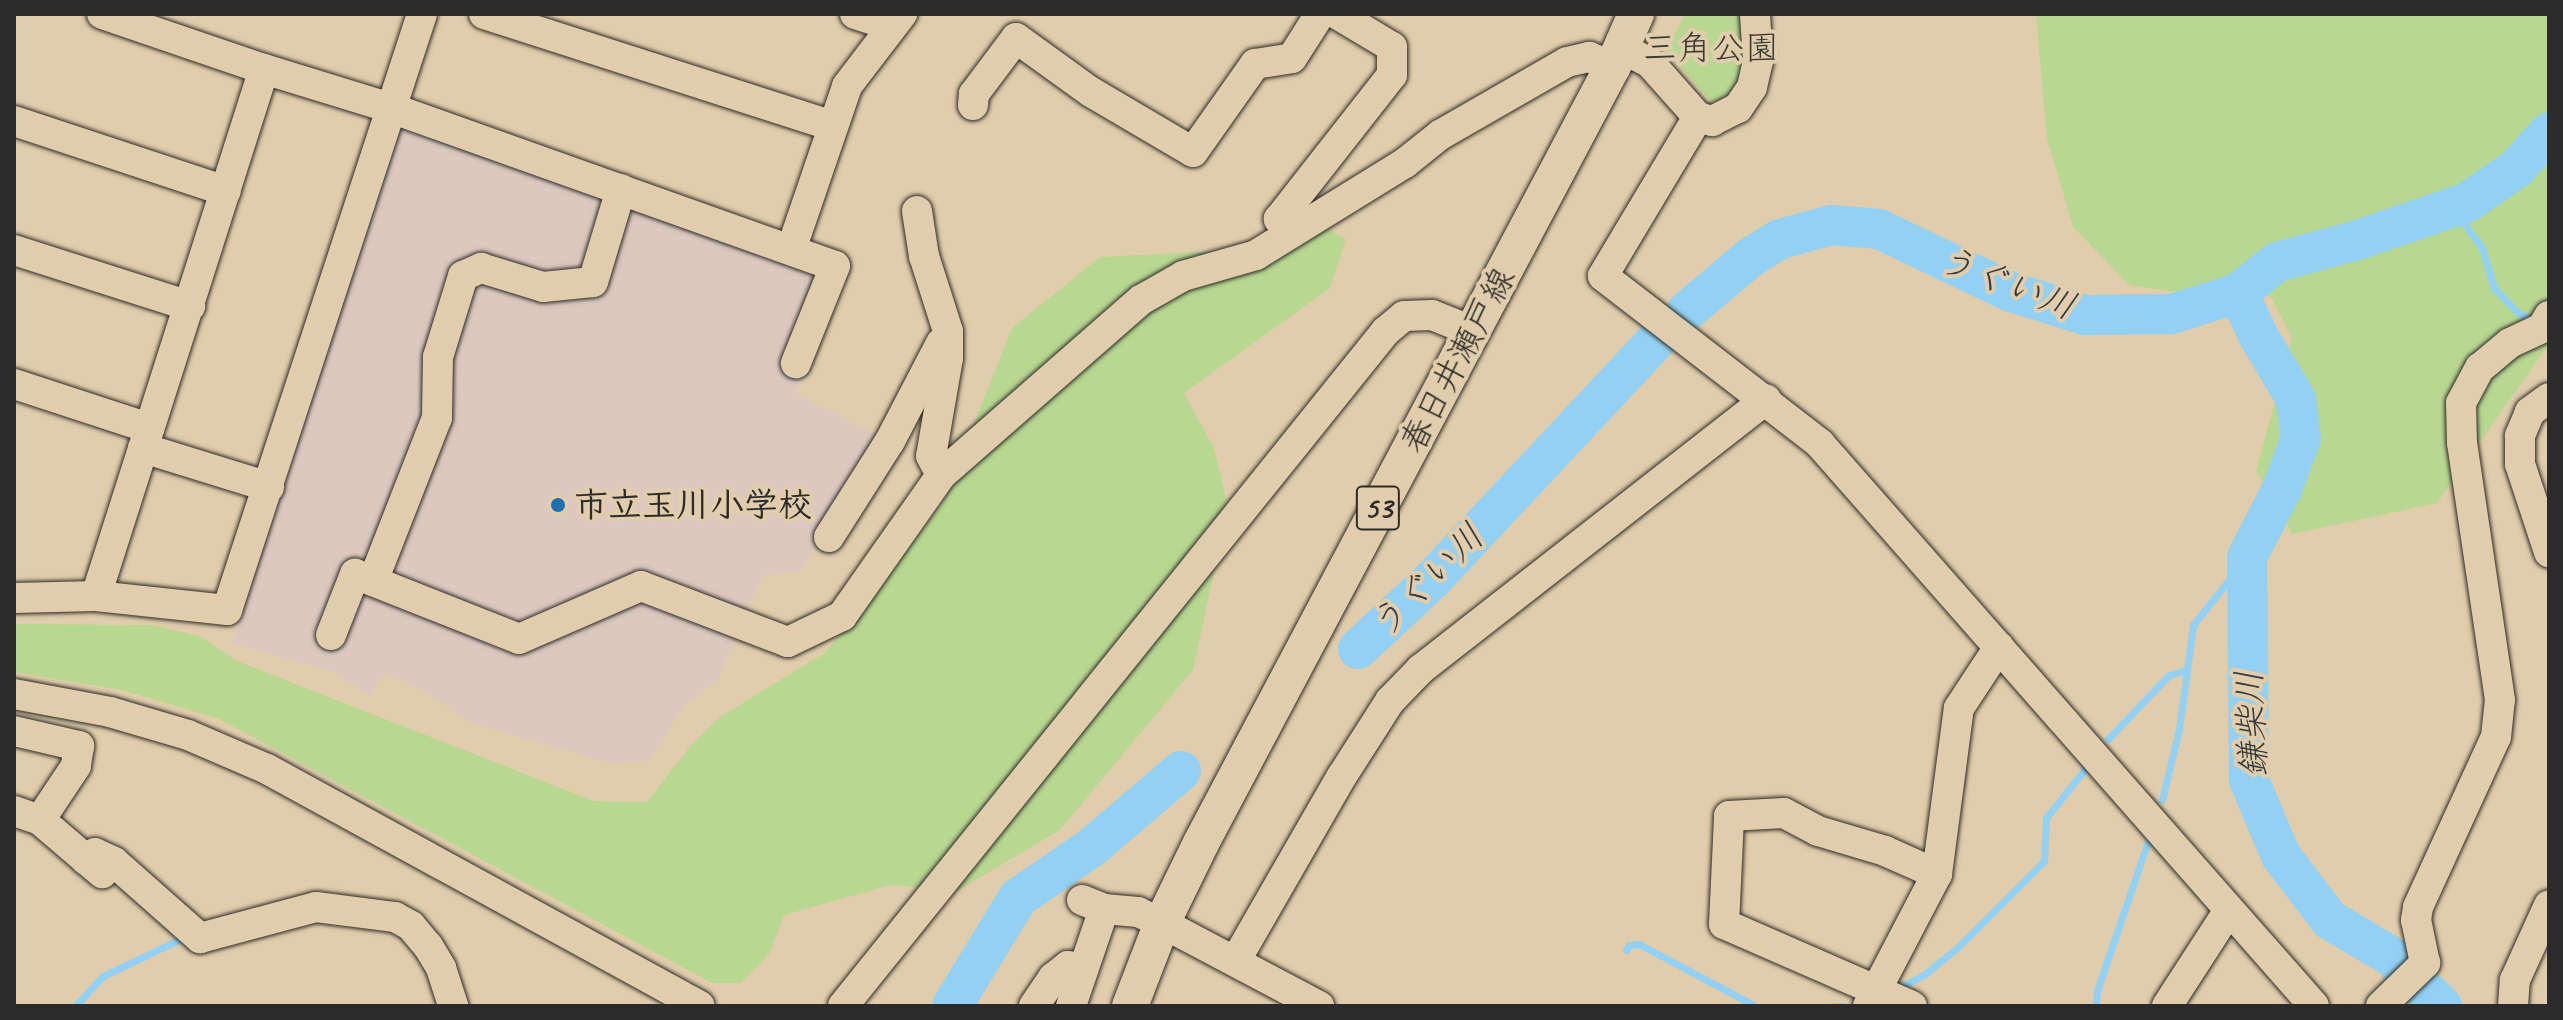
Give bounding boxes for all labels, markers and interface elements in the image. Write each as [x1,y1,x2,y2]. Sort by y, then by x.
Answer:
park label: 三角公園 [1643,28,1779,68]
water label: うぐい川 [1932,237,2082,329]
street label: 春日井瀬戸線 [1391,260,1523,460]
road number: 53 [1354,480,1402,536]
place label: 市立玉川小学校 [574,485,812,525]
marker: 市立玉川小学校 [549,496,567,514]
water label: うぐい川 [1361,515,1493,647]
water label: 鎌柴川 [2228,669,2276,779]

